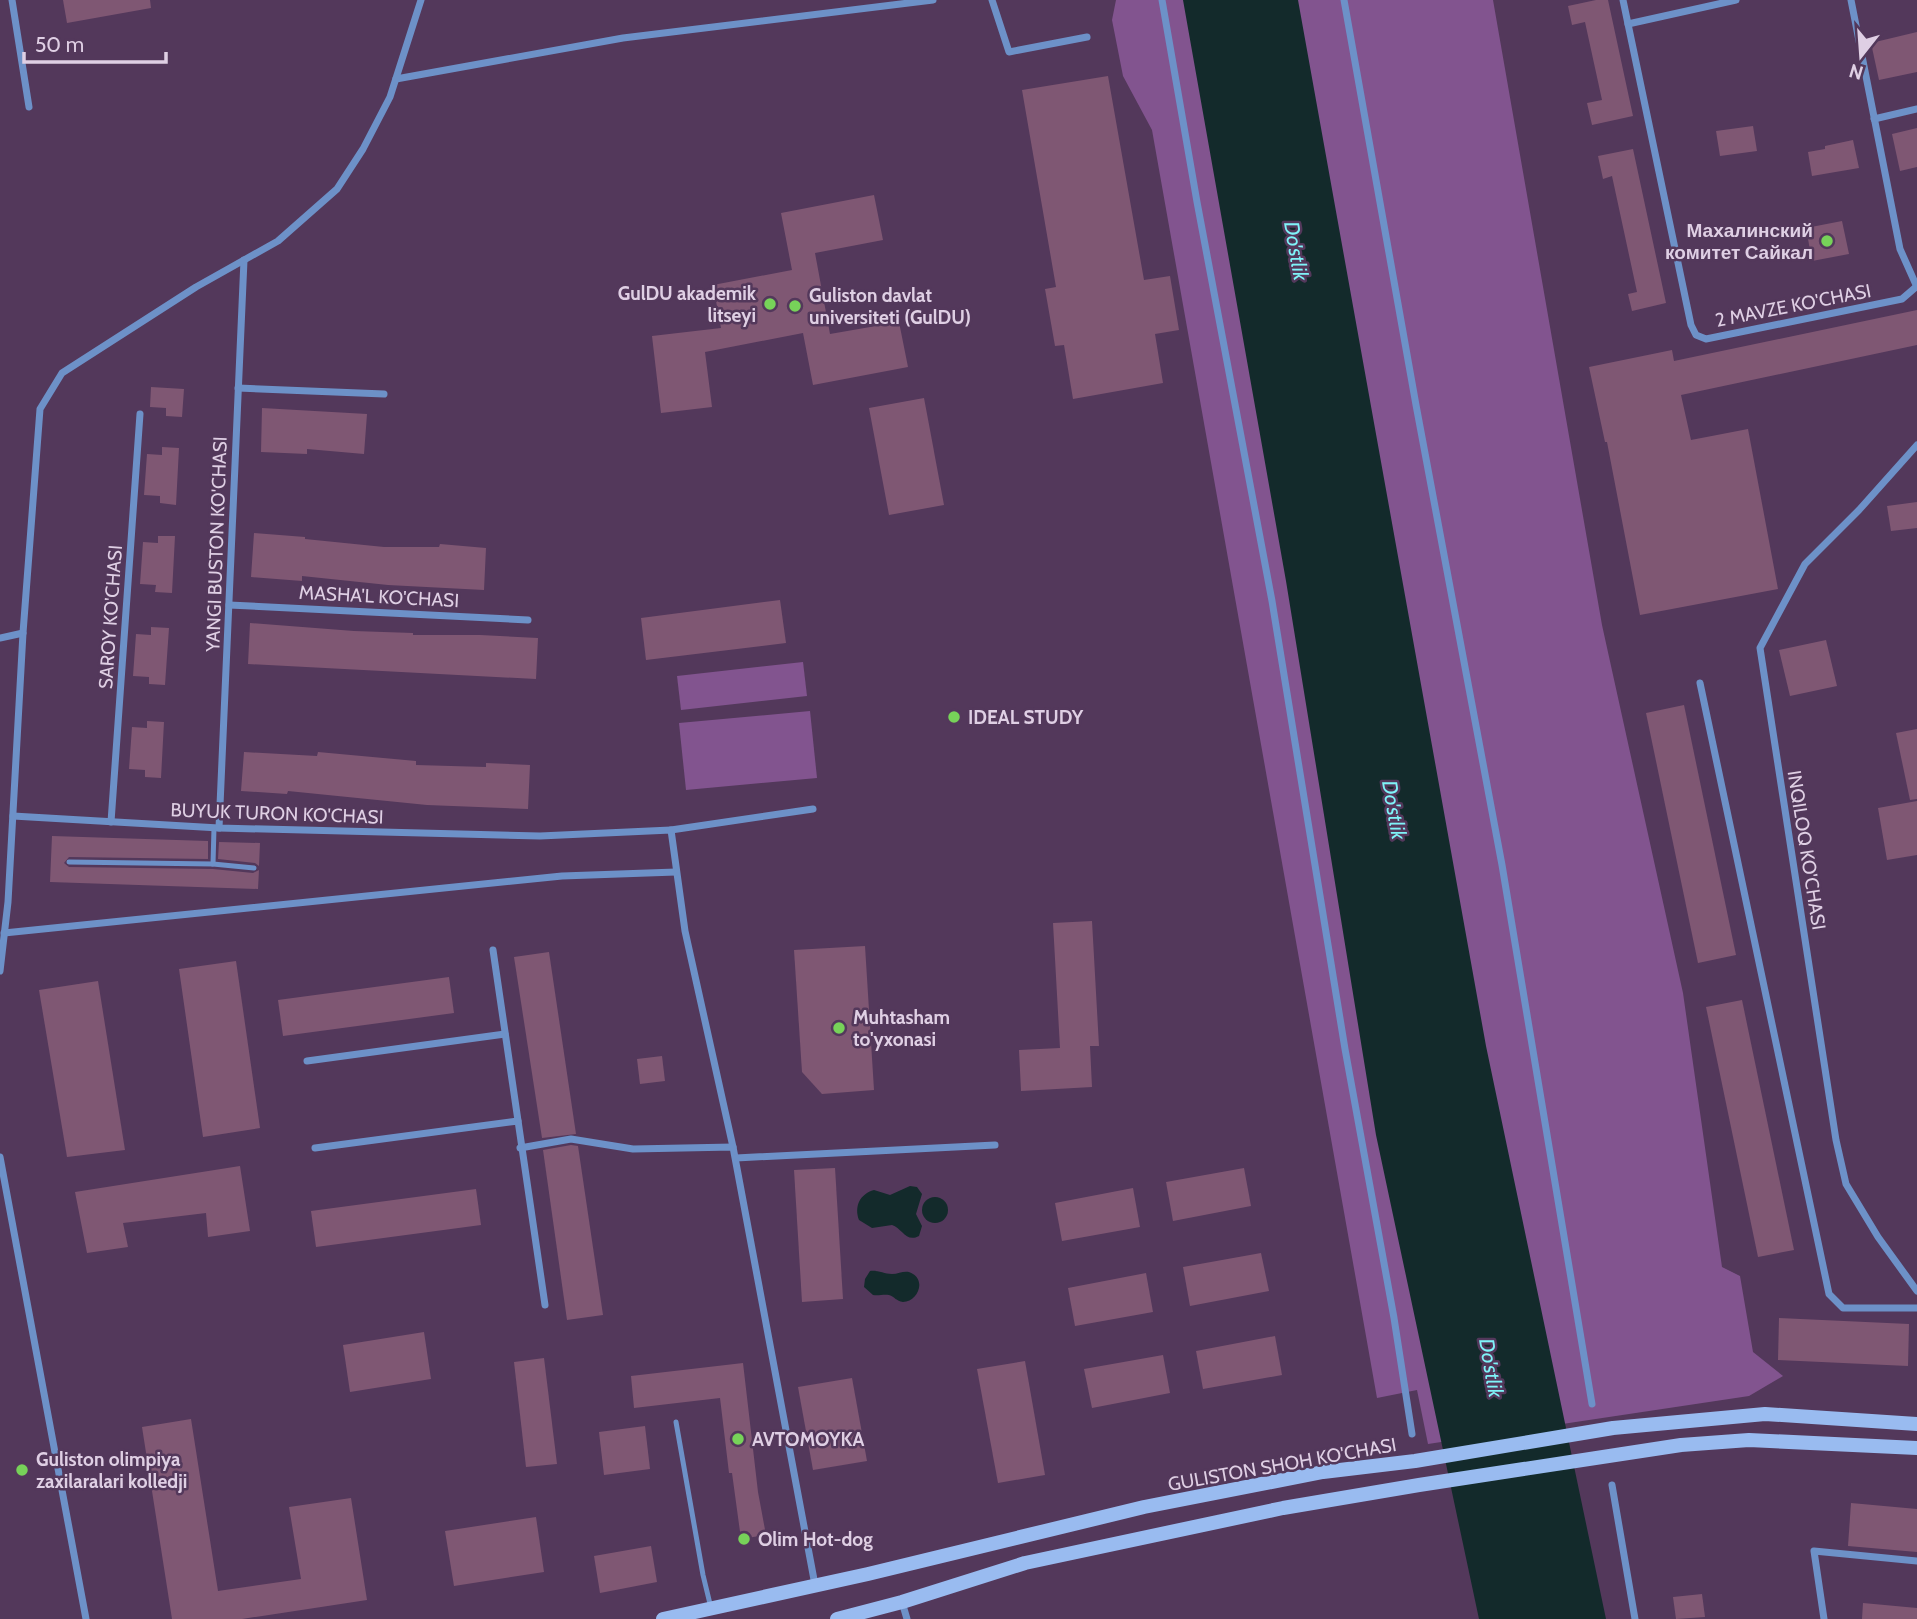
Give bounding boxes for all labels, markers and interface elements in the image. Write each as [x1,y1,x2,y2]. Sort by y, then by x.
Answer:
scale bar [24,21,166,65]
north arrow [1826,21,1896,91]
text: 50 m [35,32,84,57]
text: N [1846,59,1866,85]
water label: Do'stlik [1279,219,1314,284]
place label: Махалинский комитет Сайкал [1665,219,1813,264]
marker: Махалинский комитет Сайкал [1819,233,1835,249]
street label: 2 MAVZE KO'CHASI [1713,279,1873,332]
place label: GulDU akademik litseyi [618,282,757,327]
place label: Guliston davlat universiteti (GulDU) [809,284,971,329]
marker: GulDU akademik litseyi [762,296,778,312]
marker: Guliston davlat universiteti (GulDU) [787,298,803,314]
street label: YANGI BUSTON KO'CHASI [201,436,232,653]
street label: SAROY KO'CHASI [94,544,127,690]
street label: MASHA'L KO'CHASI [298,581,460,612]
place label: IDEAL STUDY [968,706,1084,729]
marker: IDEAL STUDY [946,709,962,725]
street label: INQILOQ KO'CHASI [1783,769,1830,931]
water label: Do'stlik [1377,778,1412,843]
street label: BUYUK TURON KO'CHASI [170,798,384,829]
place label: Muhtasham to'yxonasi [853,1006,950,1051]
marker: Muhtasham to'yxonasi [831,1020,847,1036]
water label: Do'stlik [1474,1336,1509,1401]
place label: AVTOMOYKA [752,1428,864,1451]
marker: AVTOMOYKA [730,1431,746,1447]
street label: GULISTON SHOH KO'CHASI [1166,1433,1398,1496]
place label: Guliston olimpiya zaxilaralari kolledji [36,1448,187,1493]
marker: Guliston olimpiya zaxilaralari kolledji [14,1462,30,1478]
place label: Olim Hot-dog [758,1528,873,1551]
marker: Olim Hot-dog [736,1531,752,1547]

